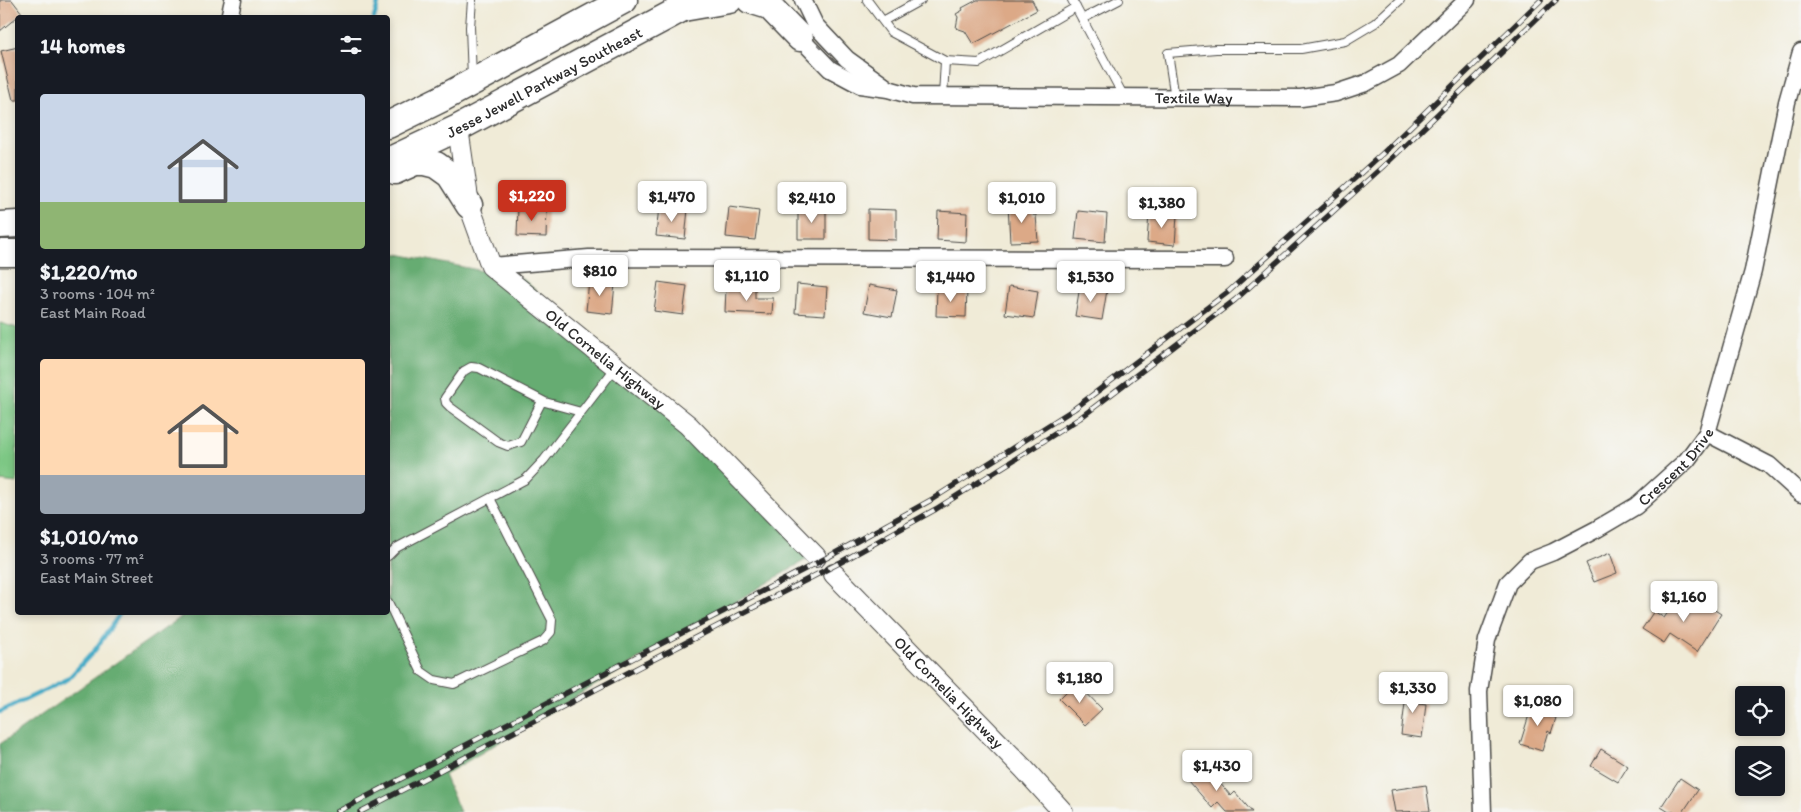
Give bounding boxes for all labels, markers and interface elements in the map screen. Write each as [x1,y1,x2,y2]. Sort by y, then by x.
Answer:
street label: Jesse Jewell Parkway Southeast [443,22,645,142]
icon: filters [337,31,365,59]
text: 14 homes [40,33,125,58]
street label: Textile Way [1155,88,1233,107]
icon: home [158,126,248,216]
pin: $1,220 [491,180,573,222]
pin: $1,470 [631,180,713,223]
pin: $2,410 [771,182,853,224]
pin: $1,010 [981,182,1063,224]
text: $1,220 [509,186,555,205]
pin: $1,380 [1121,186,1203,229]
text: $1,470 [649,187,695,206]
text: $2,410 [788,188,836,207]
text: $1,010 [999,188,1045,207]
text: $1,380 [1139,193,1185,212]
pin: $810 [570,254,630,297]
text: $1,220/mo [40,259,138,284]
pin: $1,110 [706,260,788,302]
pin: $1,440 [910,260,992,303]
pin: $1,530 [1050,260,1132,303]
text: $810 [583,261,617,280]
text: $1,110 [725,266,769,285]
text: $1,440 [927,267,975,286]
text: $1,530 [1068,267,1114,286]
text: 3 rooms · 104 m² [40,284,155,303]
text: East Main Road [40,303,146,322]
street label: Old Cornelia Highway [542,304,670,413]
icon: home [158,391,248,481]
street label: Crescent Drive [1634,426,1717,510]
text: $1,010/mo [40,524,138,549]
text: 3 rooms · 77 m² [40,549,144,568]
text: East Main Street [40,568,153,587]
pin: $1,160 [1643,580,1725,623]
text: $1,160 [1661,587,1707,606]
street label: Old Cornelia Highway [890,632,1008,753]
pin: $1,180 [1039,662,1121,704]
text: $1,180 [1057,668,1103,687]
pin: $1,330 [1372,672,1454,714]
text: $1,330 [1390,678,1436,697]
pin: $1,080 [1497,684,1579,727]
map controls [1735,686,1785,796]
button: locate [1735,686,1785,736]
text: $1,080 [1514,691,1562,710]
button: layers [1735,746,1785,796]
pin: $1,430 [1176,750,1258,792]
text: $1,430 [1193,756,1241,775]

